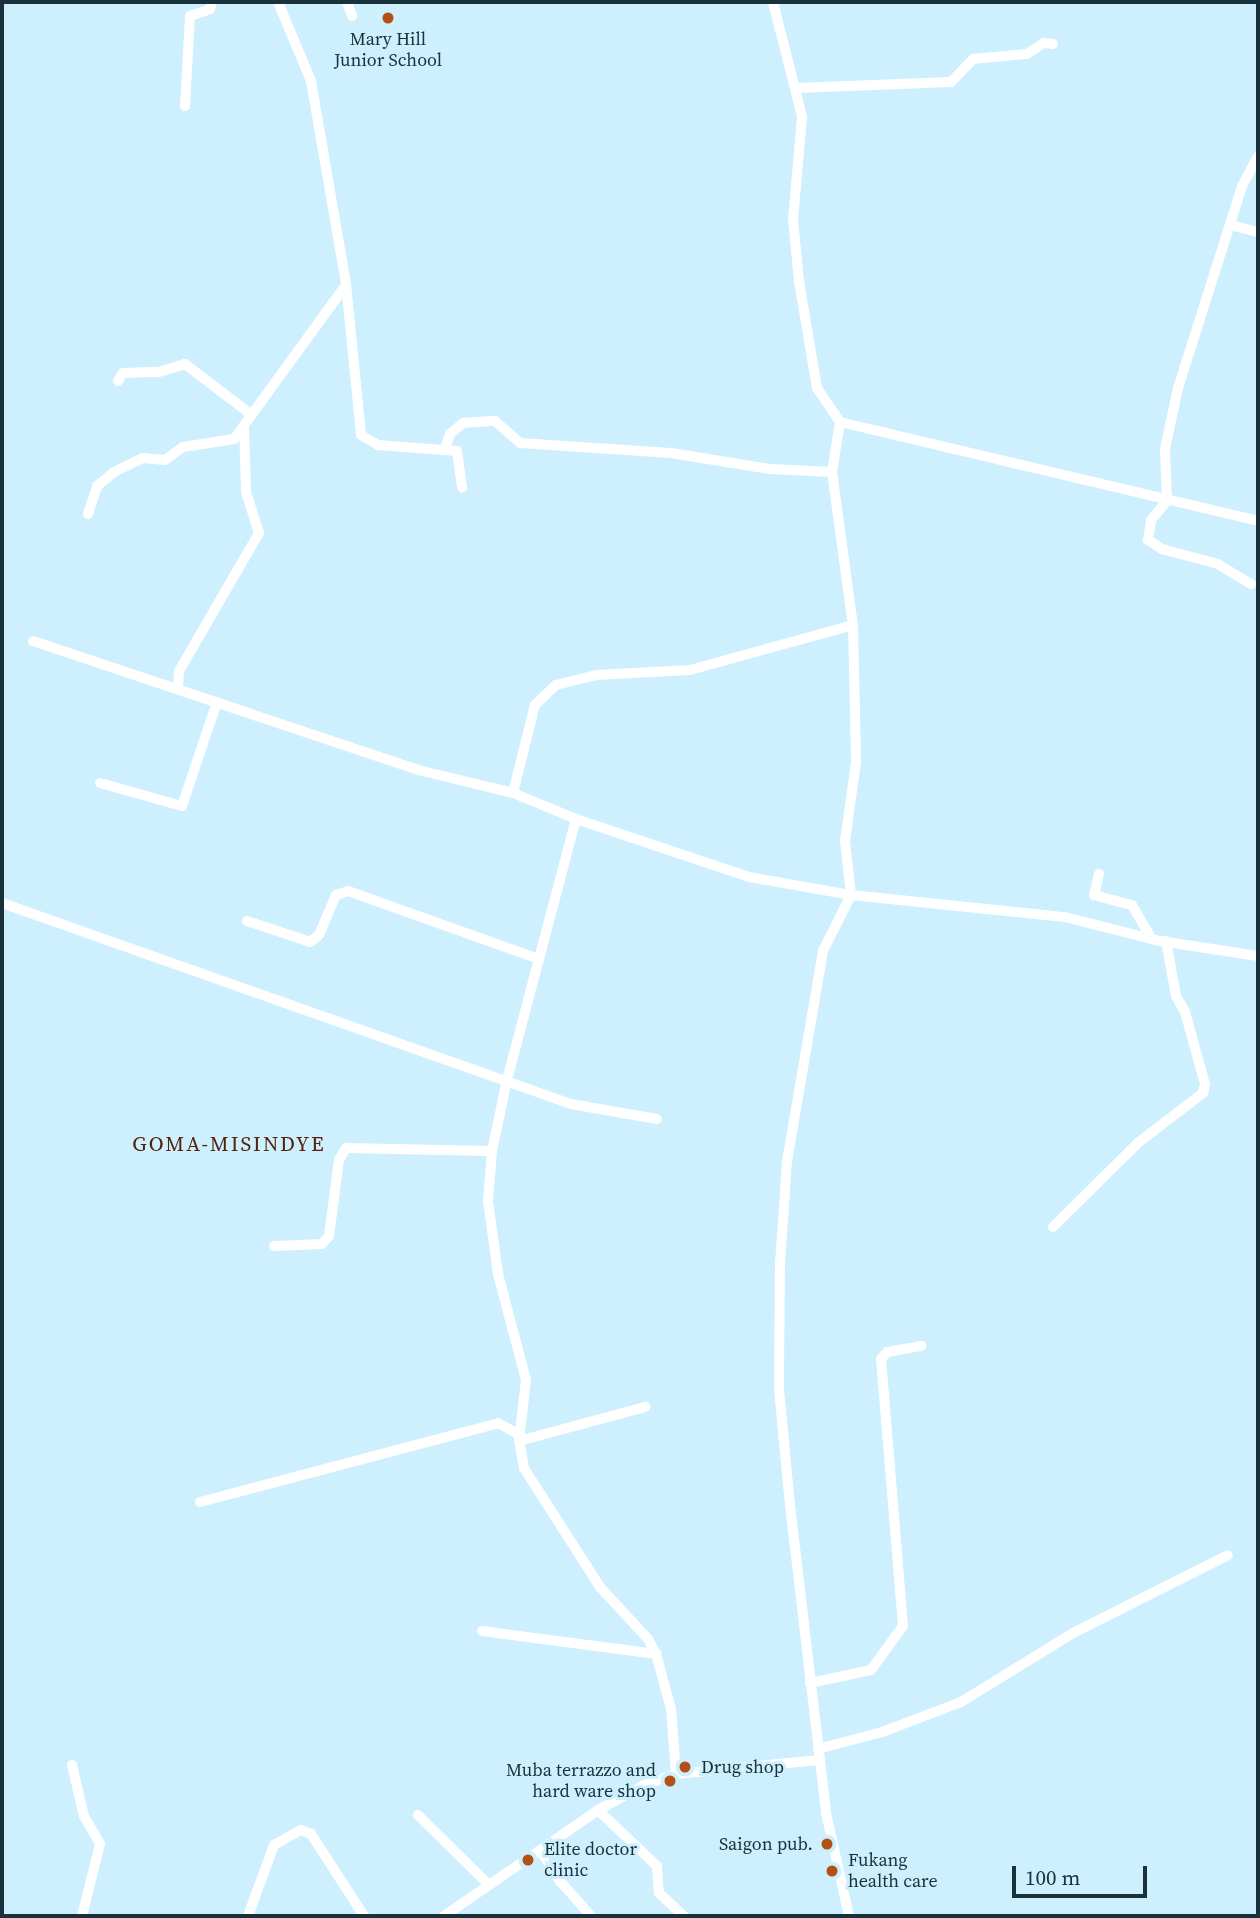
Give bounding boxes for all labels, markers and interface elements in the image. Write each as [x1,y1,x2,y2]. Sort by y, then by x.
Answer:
marker: Mary Hill Junior School [380,10,396,26]
place label: Mary Hill Junior School [334,29,442,72]
district label: GOMA-MISINDYE [134,1131,324,1157]
place label: Drug shop [701,1756,784,1778]
marker: Drug shop [675,1757,695,1777]
place label: Muba terrazzo and hard ware shop [506,1760,656,1802]
marker: Muba terrazzo and hard ware shop [662,1773,678,1789]
place label: Saigon pub. [719,1833,813,1855]
marker: Saigon pub. [819,1836,835,1852]
place label: Elite doctor clinic [544,1839,637,1882]
marker: Elite doctor clinic [518,1850,538,1870]
place label: Fukang health care [848,1850,938,1892]
scale bar [1015,1852,1150,1896]
marker: Fukang health care [822,1861,842,1881]
text: 100 m [1025,1863,1080,1892]

